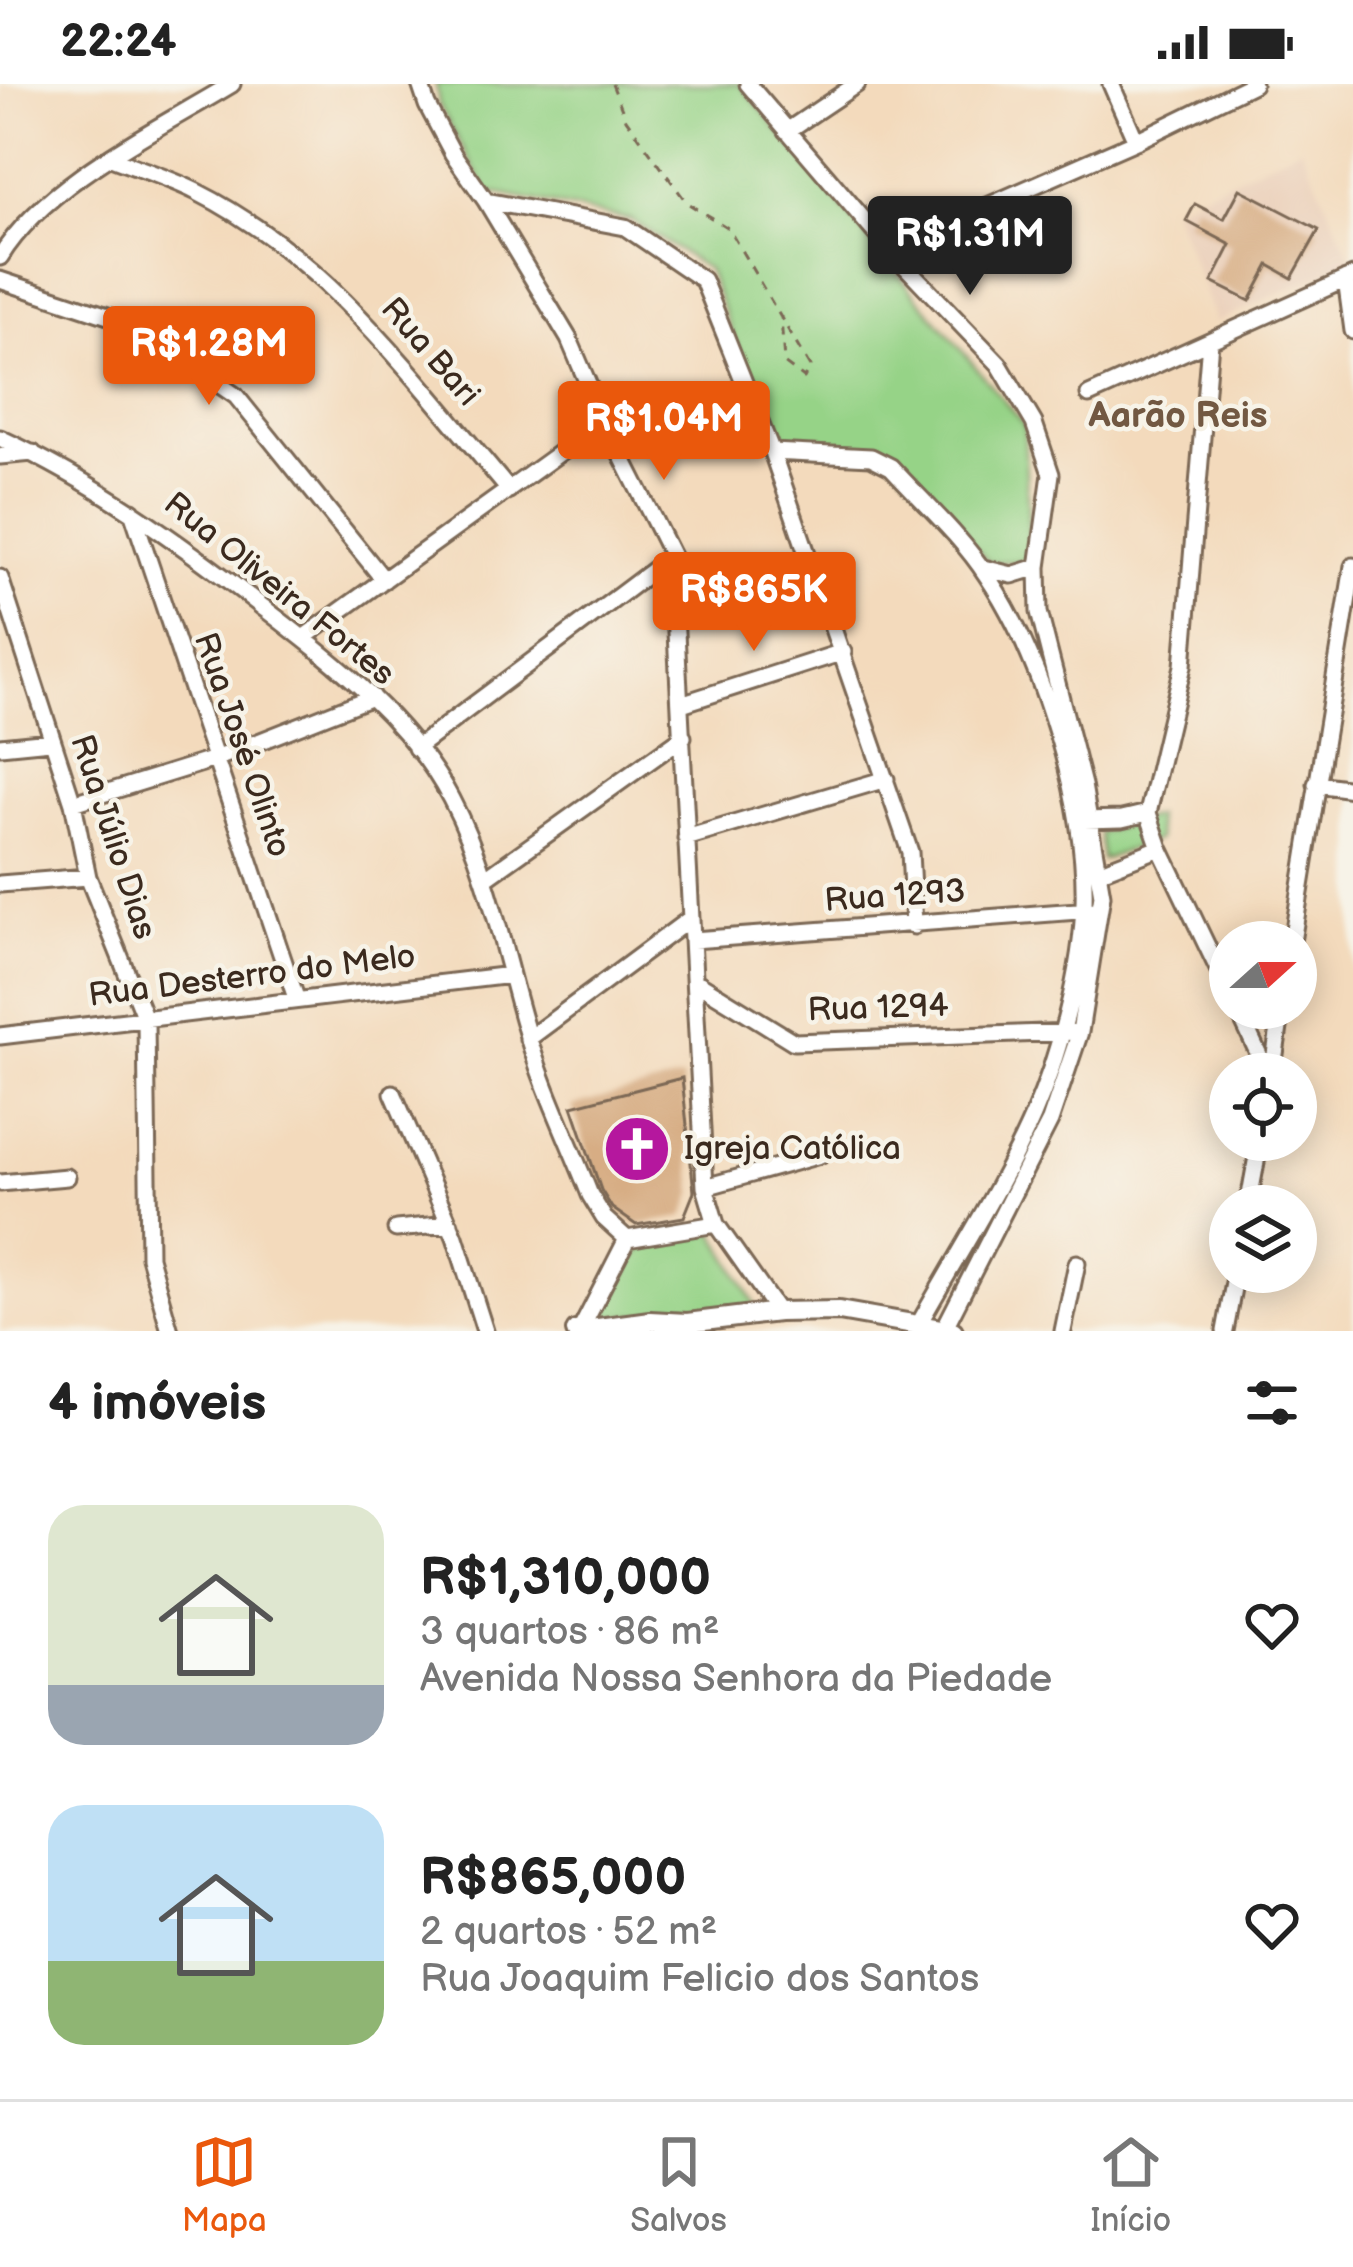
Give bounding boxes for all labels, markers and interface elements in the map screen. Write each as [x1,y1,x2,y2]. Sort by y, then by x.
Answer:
text: 22:24 [60,15,176,70]
pin: R$1.31M [859,196,1081,298]
text: R$1.31M [895,211,1045,258]
street label: Rua Bari [372,290,488,414]
pin: R$1.28M [98,306,320,408]
text: R$1.28M [130,321,288,368]
pin: R$1.04M [553,381,775,483]
district label: Aarão Reis [1088,395,1267,438]
text: R$1.04M [585,396,743,443]
street label: Rua Oliveira Fortes [156,484,402,694]
pin: R$865K [656,552,852,654]
text: R$865K [680,567,828,614]
street label: Rua José Olinto [185,627,299,863]
street label: Rua Júlio Dias [61,730,165,944]
street label: Rua 1293 [823,871,967,921]
north arrow [1209,921,1317,1029]
map controls [1209,921,1317,1293]
street label: Rua Desterro do Melo [86,936,418,1016]
street label: Rua 1294 [807,986,949,1030]
button: locate [1209,1053,1317,1161]
church icon: Igreja Católica [602,1114,672,1184]
place label: Igreja Católica [684,1129,901,1169]
button: layers [1209,1185,1317,1293]
icon: filters [1239,1370,1305,1436]
text: 4 imóveis [48,1373,266,1434]
text: R$1,310,000 [420,1548,711,1609]
icon: home [144,1553,288,1697]
icon: heart [1239,1592,1305,1658]
text: 3 quartos · 86 m² [420,1609,719,1656]
text: Avenida Nossa Senhora da Piedade [420,1656,1052,1703]
text: R$865,000 [420,1848,686,1909]
icon: home [144,1853,288,1997]
icon: heart [1239,1892,1305,1958]
text: 2 quartos · 52 m² [420,1909,717,1956]
text: Rua Joaquim Felicio dos Santos [420,1956,979,2003]
tab: Mapa [182,2129,267,2241]
tab: Salvos [630,2129,727,2241]
tab: Início [1090,2129,1171,2241]

